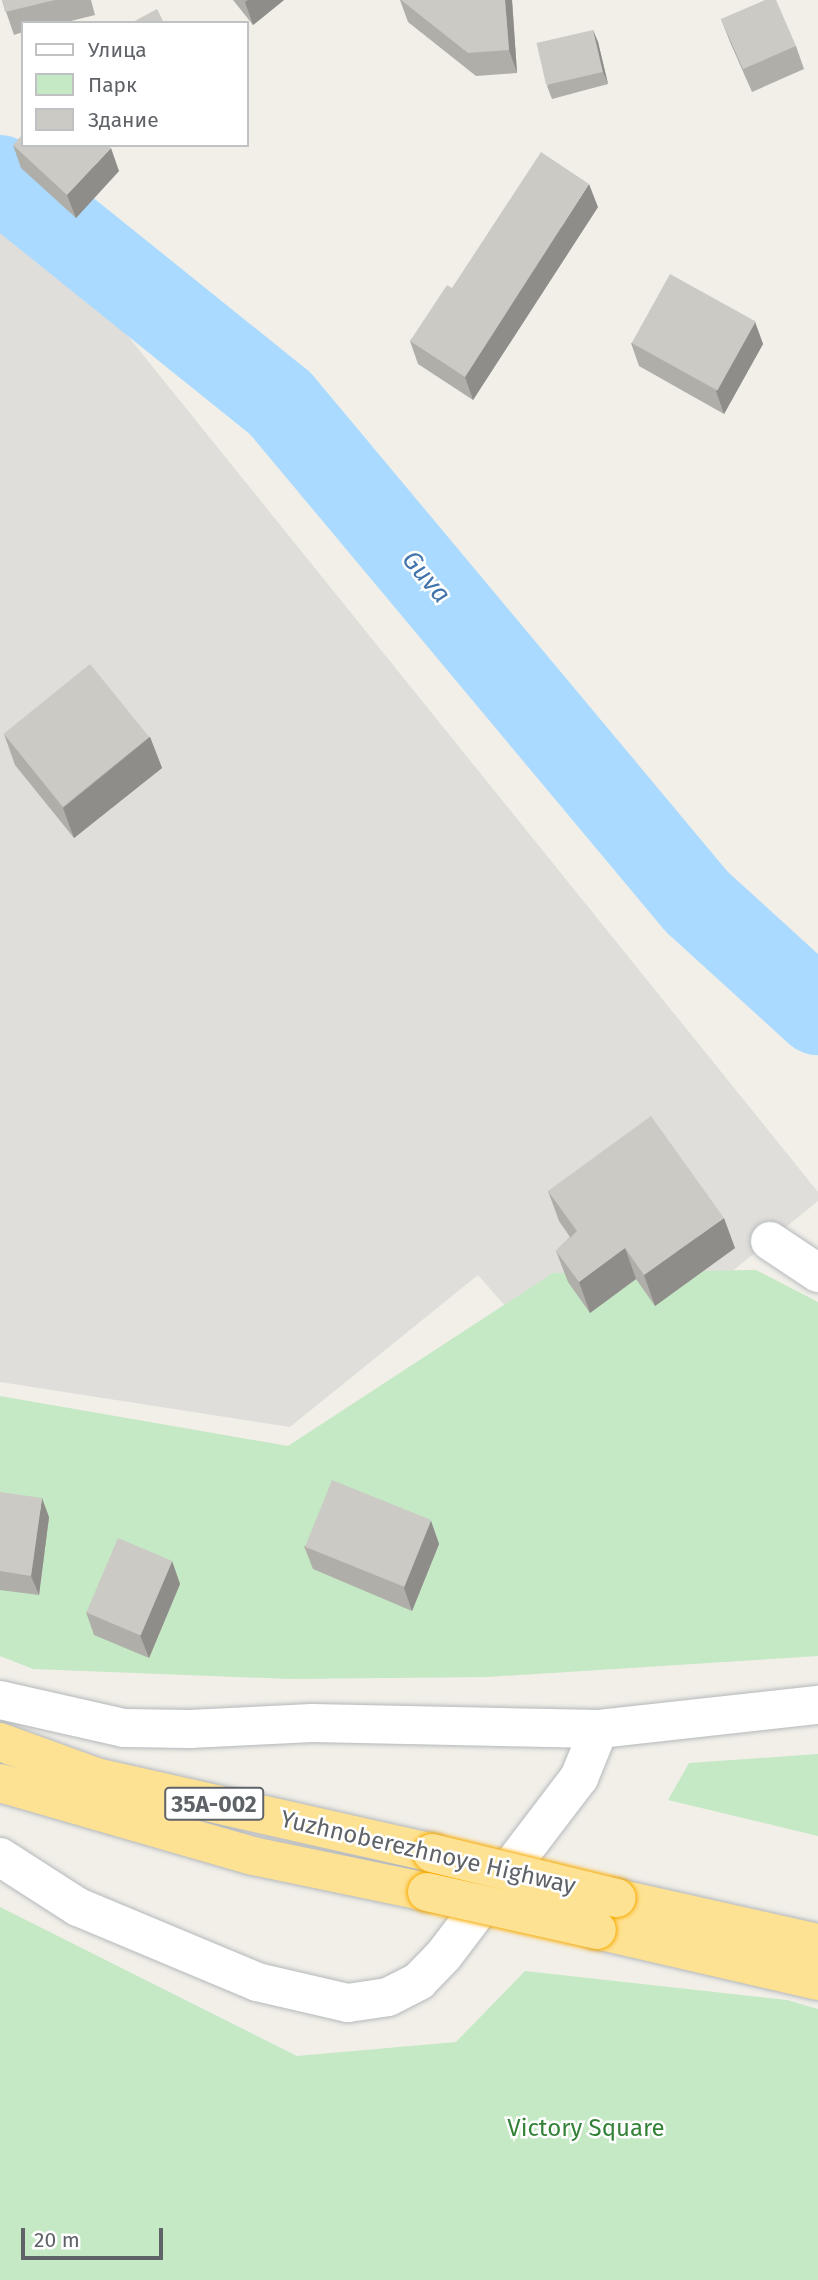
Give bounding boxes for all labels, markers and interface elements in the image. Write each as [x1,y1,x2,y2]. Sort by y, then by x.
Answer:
legend [21,21,248,147]
text: Улица [88,37,147,63]
text: Парк [88,72,137,98]
text: Здание [88,107,159,133]
water label: Guva [395,545,457,609]
road number: 35А-002 [163,1784,265,1824]
street label: Yuzhnoberezhnoye Highway [278,1805,578,1901]
park label: Victory Square [507,2115,665,2143]
scale bar [24,2214,166,2258]
text: 20 m [34,2227,80,2253]

